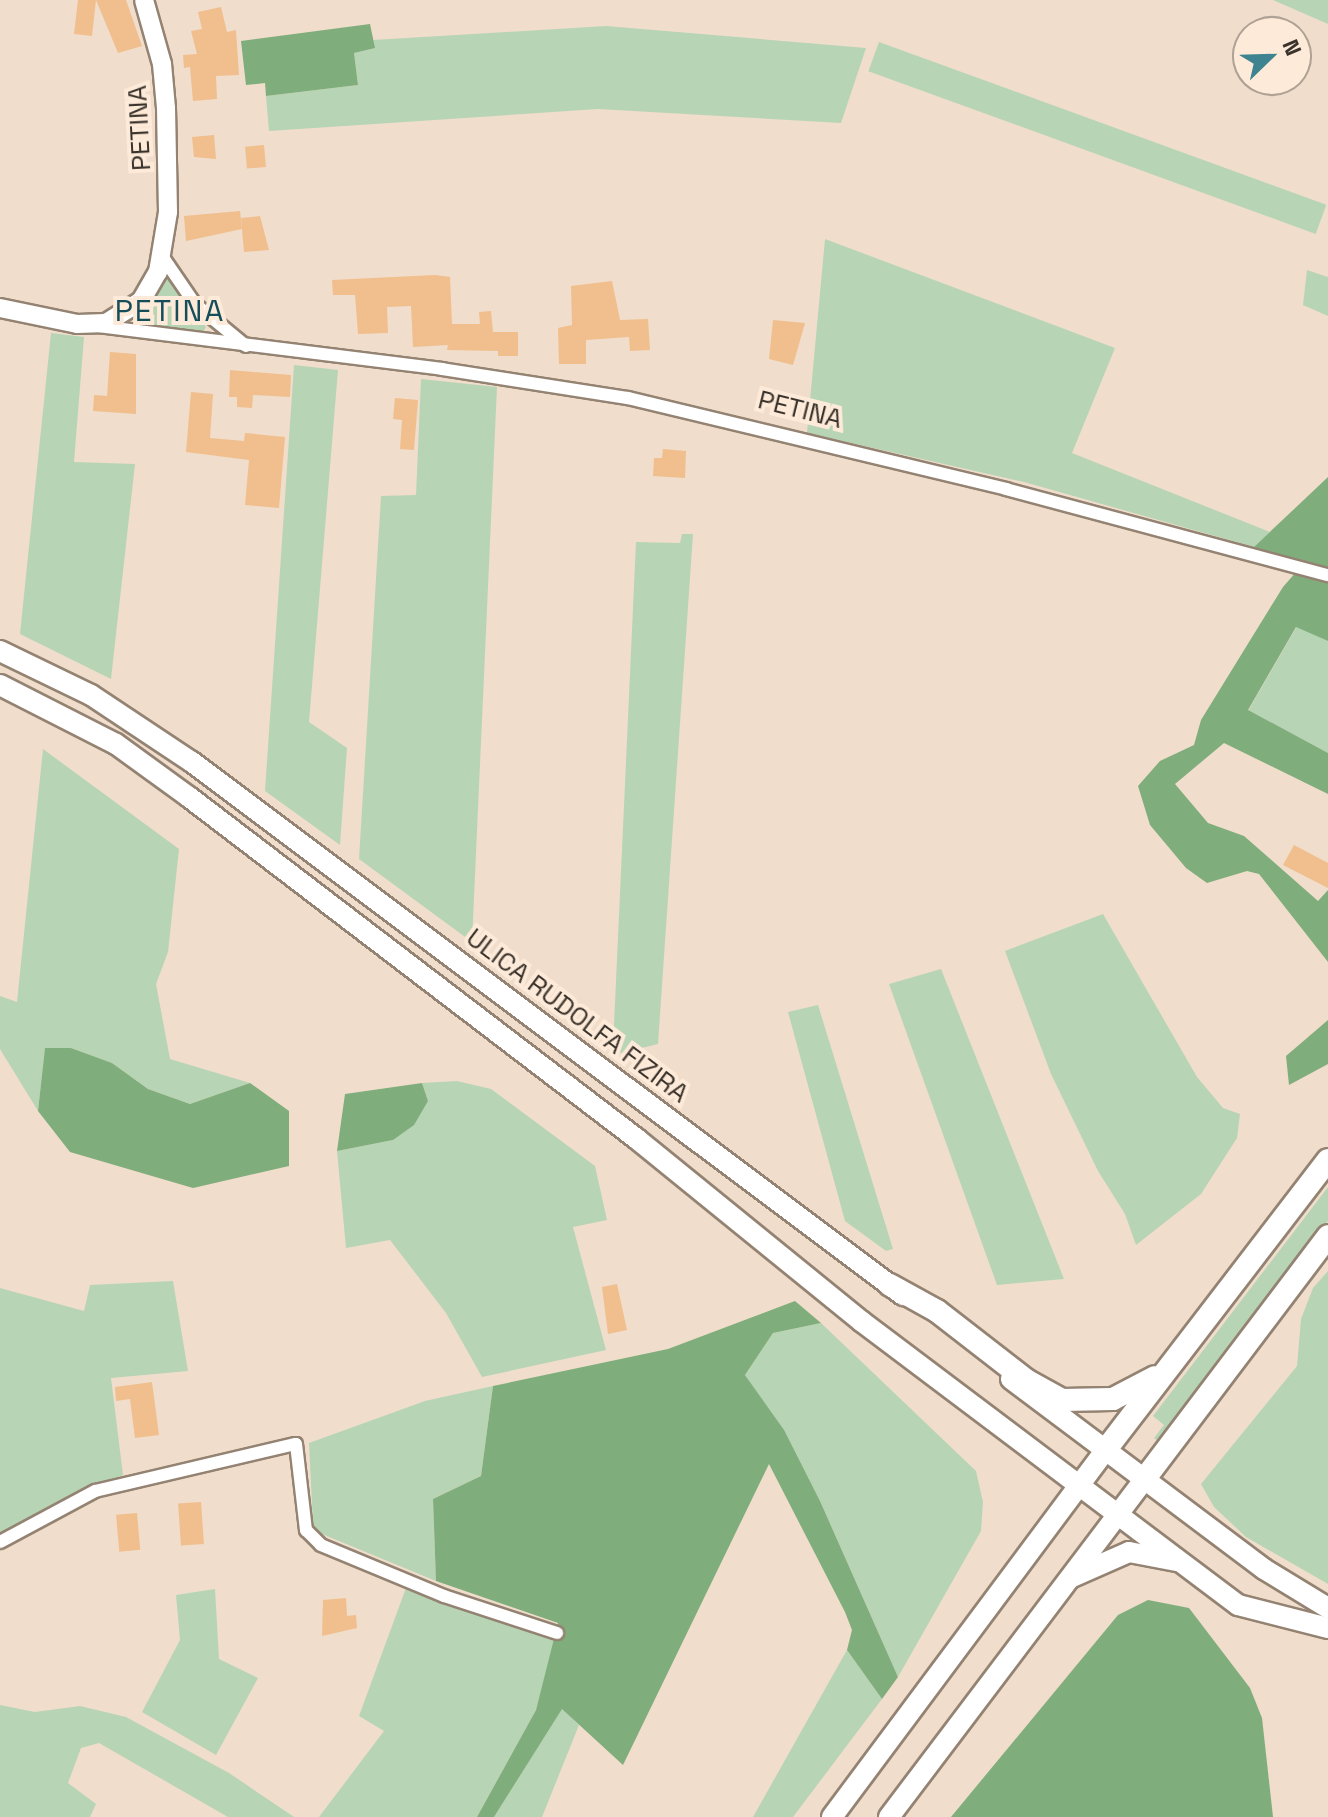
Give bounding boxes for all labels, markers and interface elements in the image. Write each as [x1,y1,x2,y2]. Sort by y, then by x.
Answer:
north arrow [1232,16,1312,96]
text: N [1276,35,1308,60]
street label: PETINA [122,84,158,172]
district label: PETINA [115,293,225,329]
street label: PETINA [755,385,845,435]
street label: ULICA RUDOLFA FIZIRA [460,922,694,1110]

